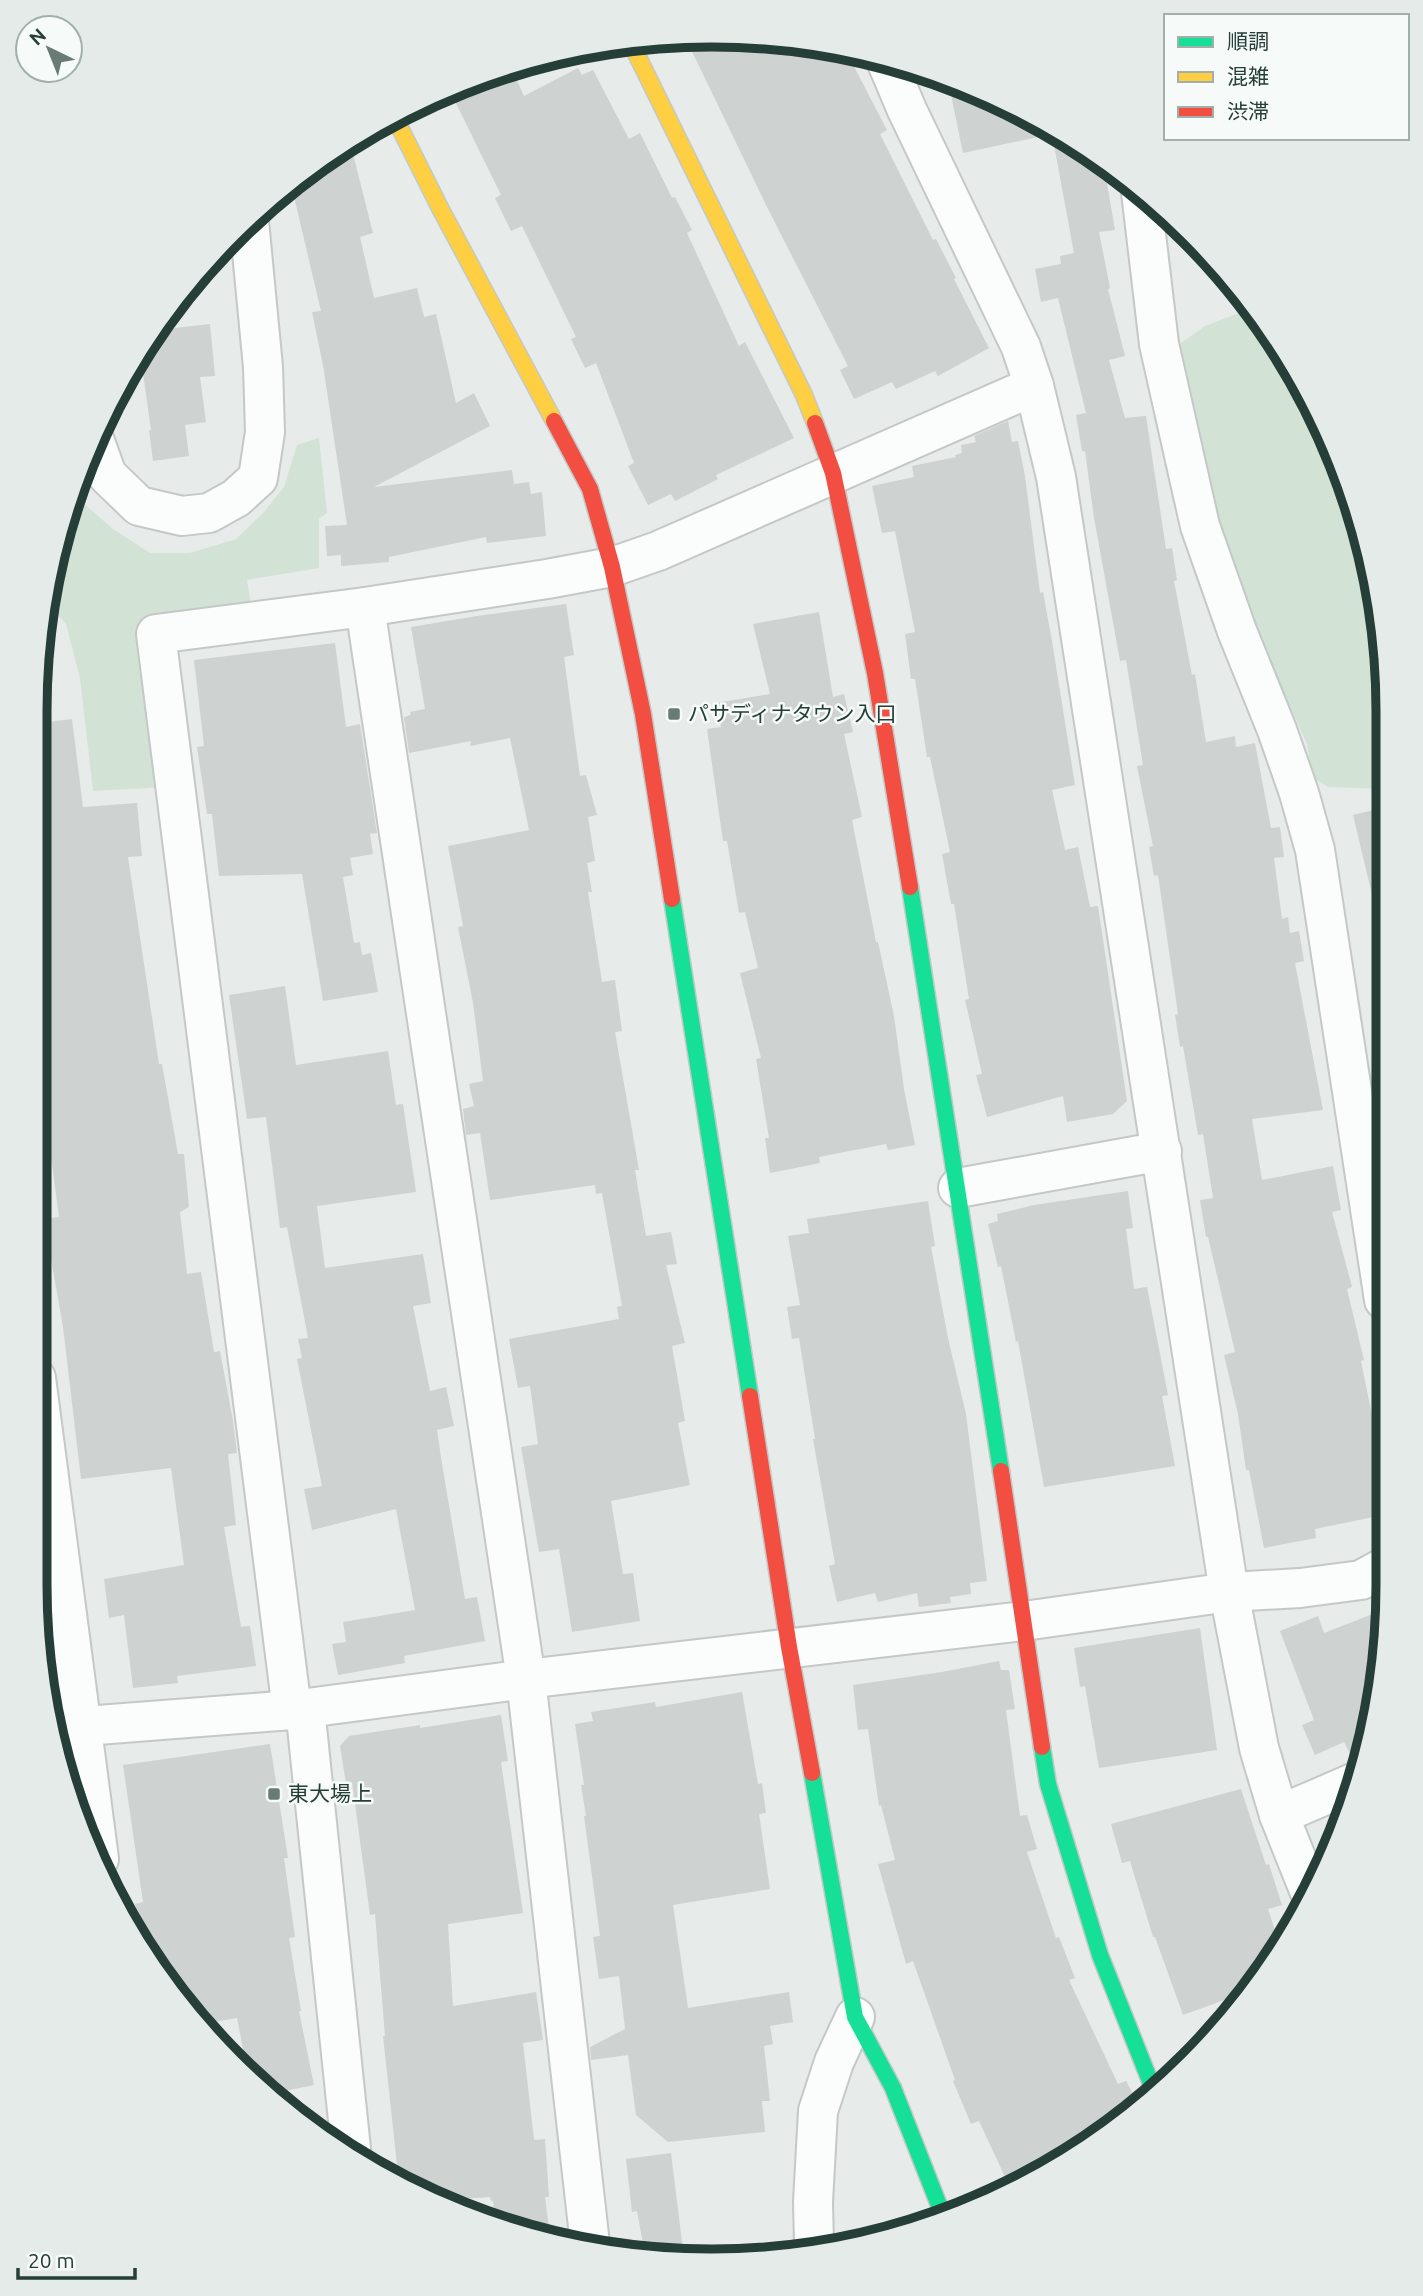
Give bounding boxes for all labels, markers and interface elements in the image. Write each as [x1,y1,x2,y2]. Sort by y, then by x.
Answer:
north arrow [14,14,84,84]
legend [1164,14,1409,140]
text: N [25,24,50,49]
text: 順調 [1227,29,1269,53]
text: 混雑 [1227,64,1269,88]
text: 渋滞 [1227,99,1269,123]
place label: パサディナタウン入口 [688,701,897,725]
marker: パサディナタウン入口 [666,706,682,722]
place label: 東大場上 [288,1781,372,1805]
marker: 東大場上 [266,1786,282,1802]
scale bar [18,2236,135,2280]
text: 20 m [28,2248,75,2272]

